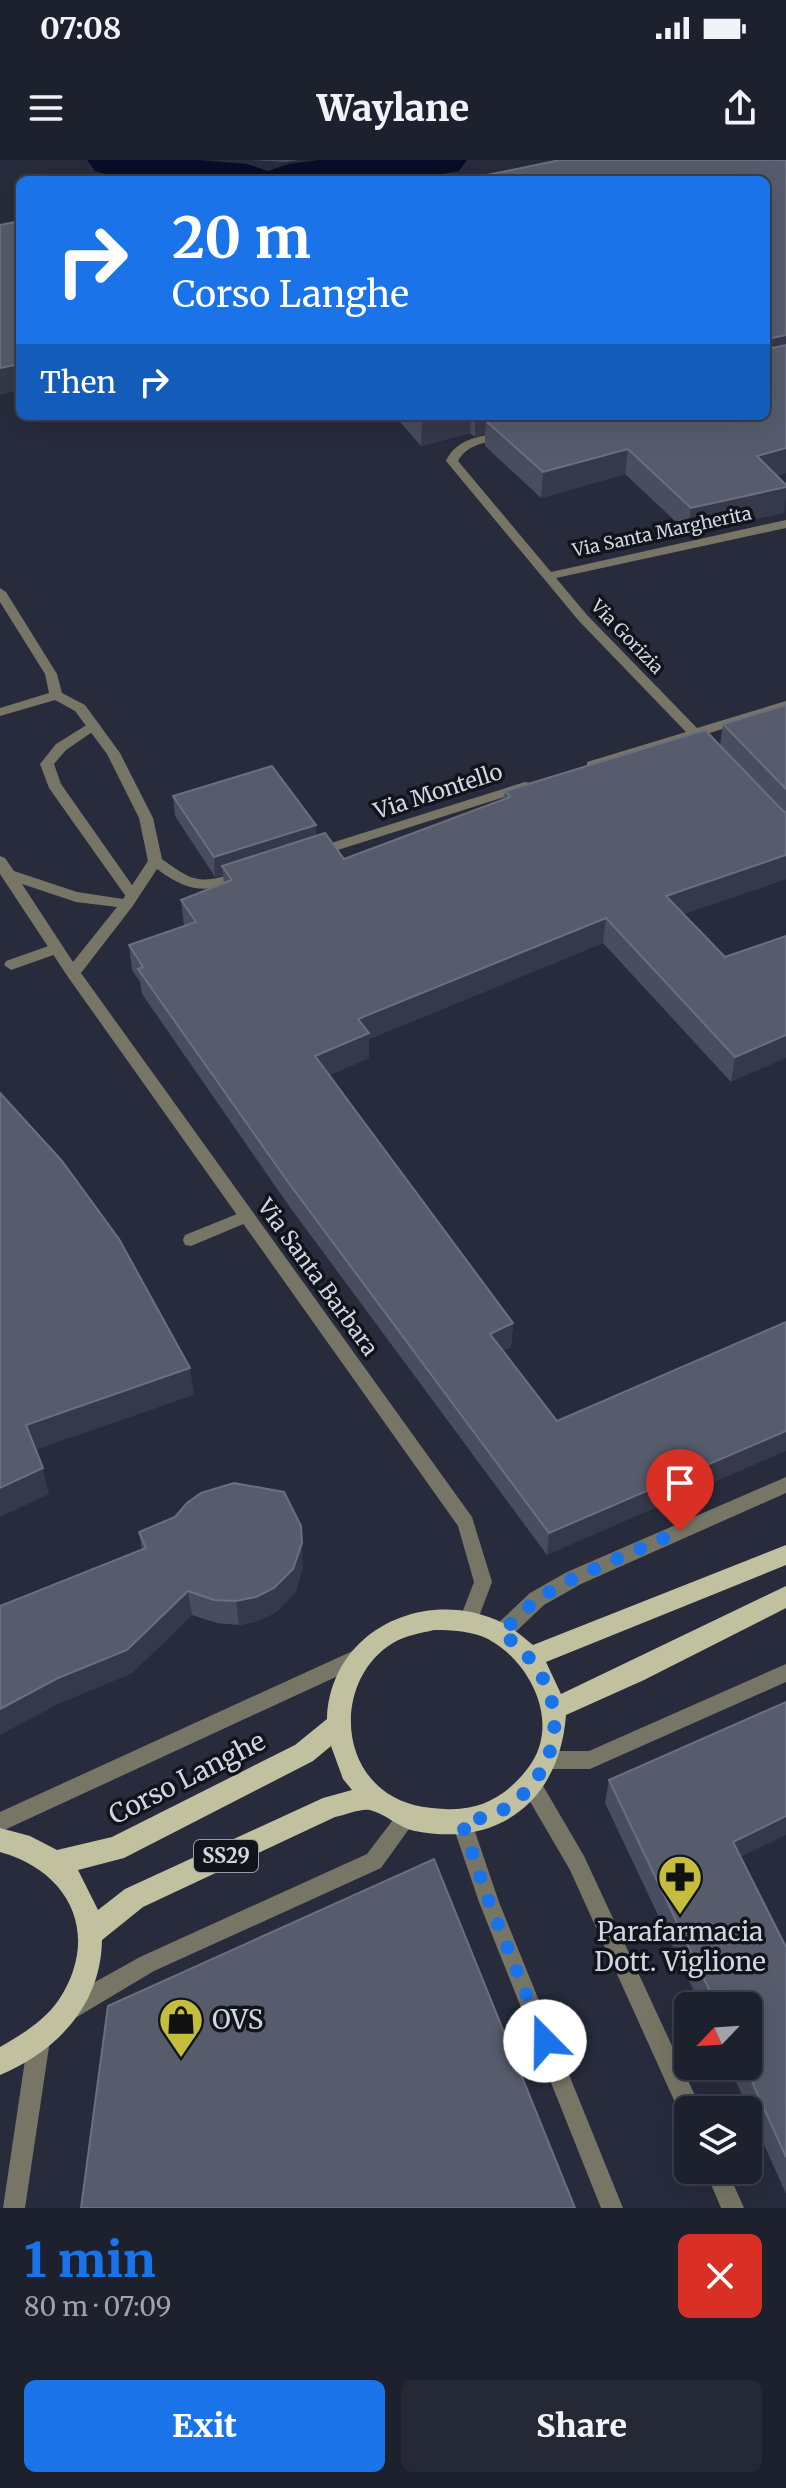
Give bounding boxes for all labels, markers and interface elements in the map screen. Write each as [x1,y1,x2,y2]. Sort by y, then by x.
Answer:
text: 07:08 [40,9,121,47]
icon: menu [24,86,68,130]
text: Waylane [317,86,469,131]
icon: share [718,86,762,130]
text: 20 m [172,203,311,273]
icon: right [40,208,144,312]
text: Corso Langhe [172,272,409,317]
icon: right [132,360,176,404]
text: Then [40,363,116,401]
street label: Via Santa Margherita [569,501,754,562]
street label: Via Gorizia [585,594,669,679]
street label: Via Montello [369,757,506,825]
street label: Via Santa Barbara [251,1192,384,1361]
pin [646,1449,714,1531]
icon: arrive [658,1461,702,1505]
street label: Corso Langhe [103,1724,271,1831]
road number: SS29 [194,1840,258,1872]
pharmacy icon: Parafarmacia Dott. Viglione [656,1853,704,1916]
place label: Parafarmacia Dott. Viglione [594,1915,766,1978]
north arrow [674,1992,762,2080]
map controls [674,1992,762,2184]
shop icon: OVS [157,1996,205,2059]
position arrow [503,1999,587,2083]
place label: OVS [212,2003,263,2036]
button: layers [674,2096,762,2184]
text: 1 min [24,2230,156,2290]
button: close [678,2234,762,2318]
text: 80 m · 07:09 [24,2290,172,2323]
button: Exit [24,2380,385,2472]
button: Share [401,2380,762,2472]

